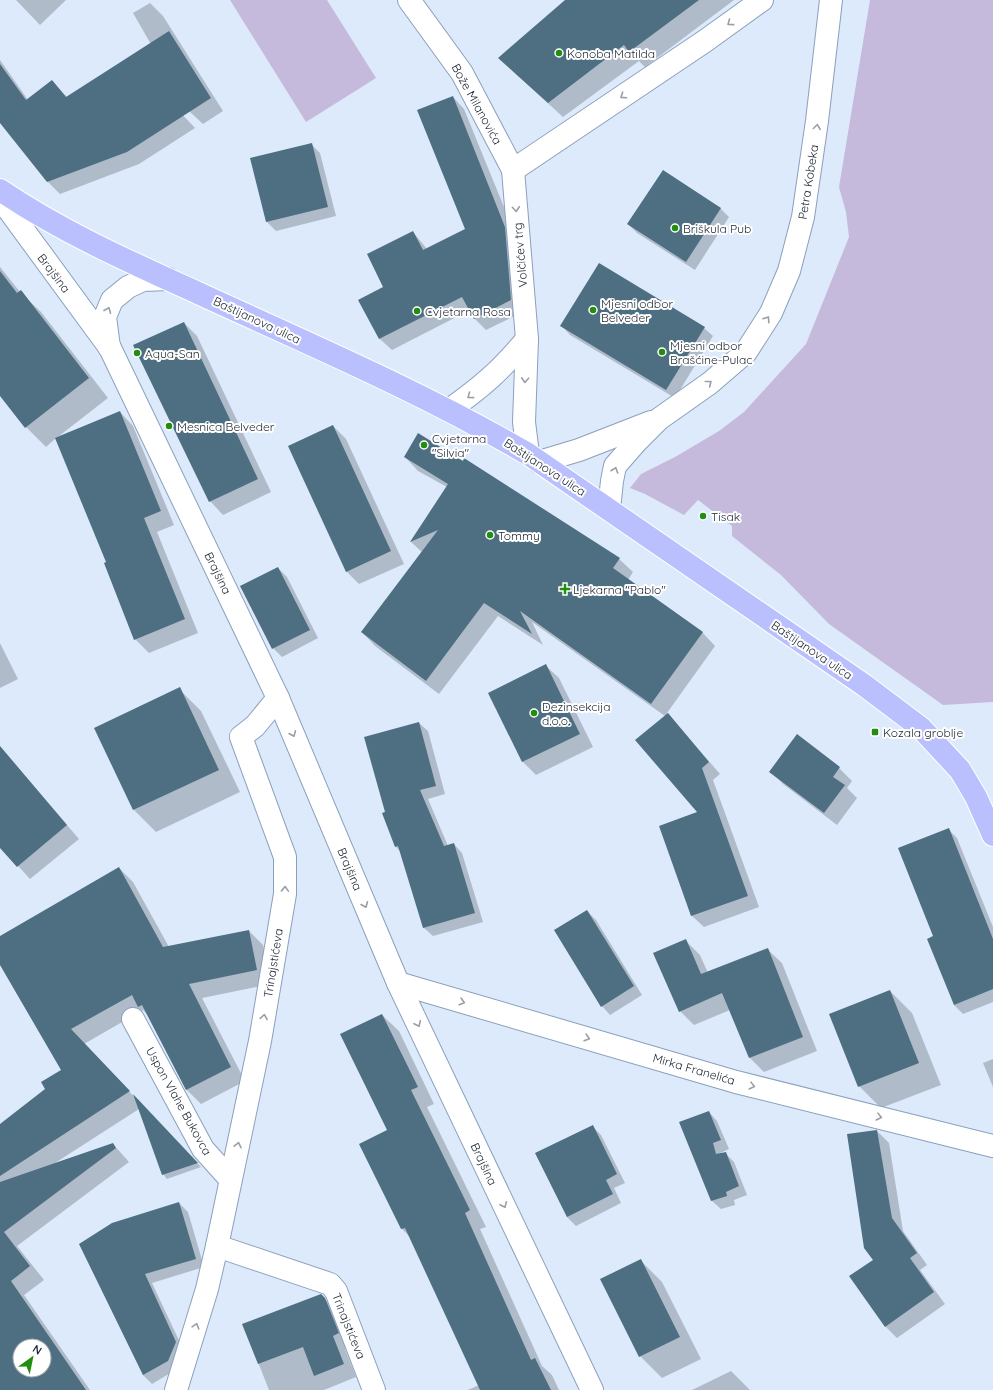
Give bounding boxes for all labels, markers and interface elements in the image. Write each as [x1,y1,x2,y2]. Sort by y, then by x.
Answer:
one-way arrow [728,18,735,25]
place label: Konoba Matilda [567,46,655,61]
marker: Konoba Matilda [554,48,564,58]
street label: Bože Milanovića [449,61,505,147]
one-way arrow [620,91,627,99]
one-way arrow [812,124,821,130]
street label: Petra Kobeka [795,143,821,221]
one-way arrow [512,206,521,212]
place label: Briškula Pub [683,221,751,236]
street label: Volčićev trg [510,222,530,288]
marker: Briškula Pub [670,223,680,233]
street label: Brajšina [34,250,74,296]
street label: Baštijanova ulica [211,293,303,347]
place label: Mjesni odbor Belveder [601,296,673,325]
place label: Cvjetarna Rosa [425,304,511,319]
marker: Mjesni odbor Belveder [588,305,598,315]
one-way arrow [103,306,111,314]
marker: Cvjetarna Rosa [412,306,422,316]
one-way arrow [762,317,769,324]
place label: Mjesni odbor Brašćine-Pulac [670,338,753,367]
place label: Aqua-San [145,346,200,361]
marker: Mjesni odbor Brašćine-Pulac [657,347,667,357]
marker: Aqua-San [132,348,142,358]
one-way arrow [520,377,529,383]
one-way arrow [705,381,712,388]
one-way arrow [467,391,474,398]
place label: Mesnica Belveder [177,419,275,434]
marker: Mesnica Belveder [164,421,174,431]
place label: Cvjetarna "Silvia" [432,431,486,460]
street label: Baštijanova ulica [501,435,589,499]
marker: Cvjetarna "Silvia" [419,440,429,450]
one-way arrow [610,467,619,474]
place label: Tisak [711,509,740,524]
marker: Tisak [698,511,708,521]
place label: Tommy [498,528,540,543]
marker: Tommy [485,530,495,540]
street label: Brajšina [201,549,235,597]
place label: Ljekarna "Pablo" [573,582,666,597]
marker: Ljekarna "Pablo" [560,584,570,594]
street label: Baštijanova ulica [769,617,855,683]
place label: Dezinsekcija d.o.o. [542,699,611,728]
marker: Dezinsekcija d.o.o. [529,708,539,718]
place label: Kozala groblje [883,725,964,740]
marker: Kozala groblje [870,727,880,737]
one-way arrow [289,730,297,737]
street label: Brajšina [334,845,366,893]
one-way arrow [281,886,289,892]
one-way arrow [361,902,369,909]
street label: Trinajstićeva [260,927,286,999]
one-way arrow [459,997,466,1005]
one-way arrow [260,1014,268,1020]
one-way arrow [413,1020,421,1027]
one-way arrow [583,1033,590,1042]
street label: Uspon Vlahe Bukovca [143,1044,215,1158]
street label: Mirka Franelića [651,1050,737,1088]
one-way arrow [749,1081,756,1089]
one-way arrow [875,1112,882,1121]
street label: Brajšina [468,1140,500,1188]
one-way arrow [233,1141,241,1148]
one-way arrow [499,1200,507,1208]
street label: Trinajstićeva [329,1291,369,1361]
one-way arrow [191,1322,200,1329]
north arrow [12,1338,52,1378]
text: N [30,1342,45,1358]

